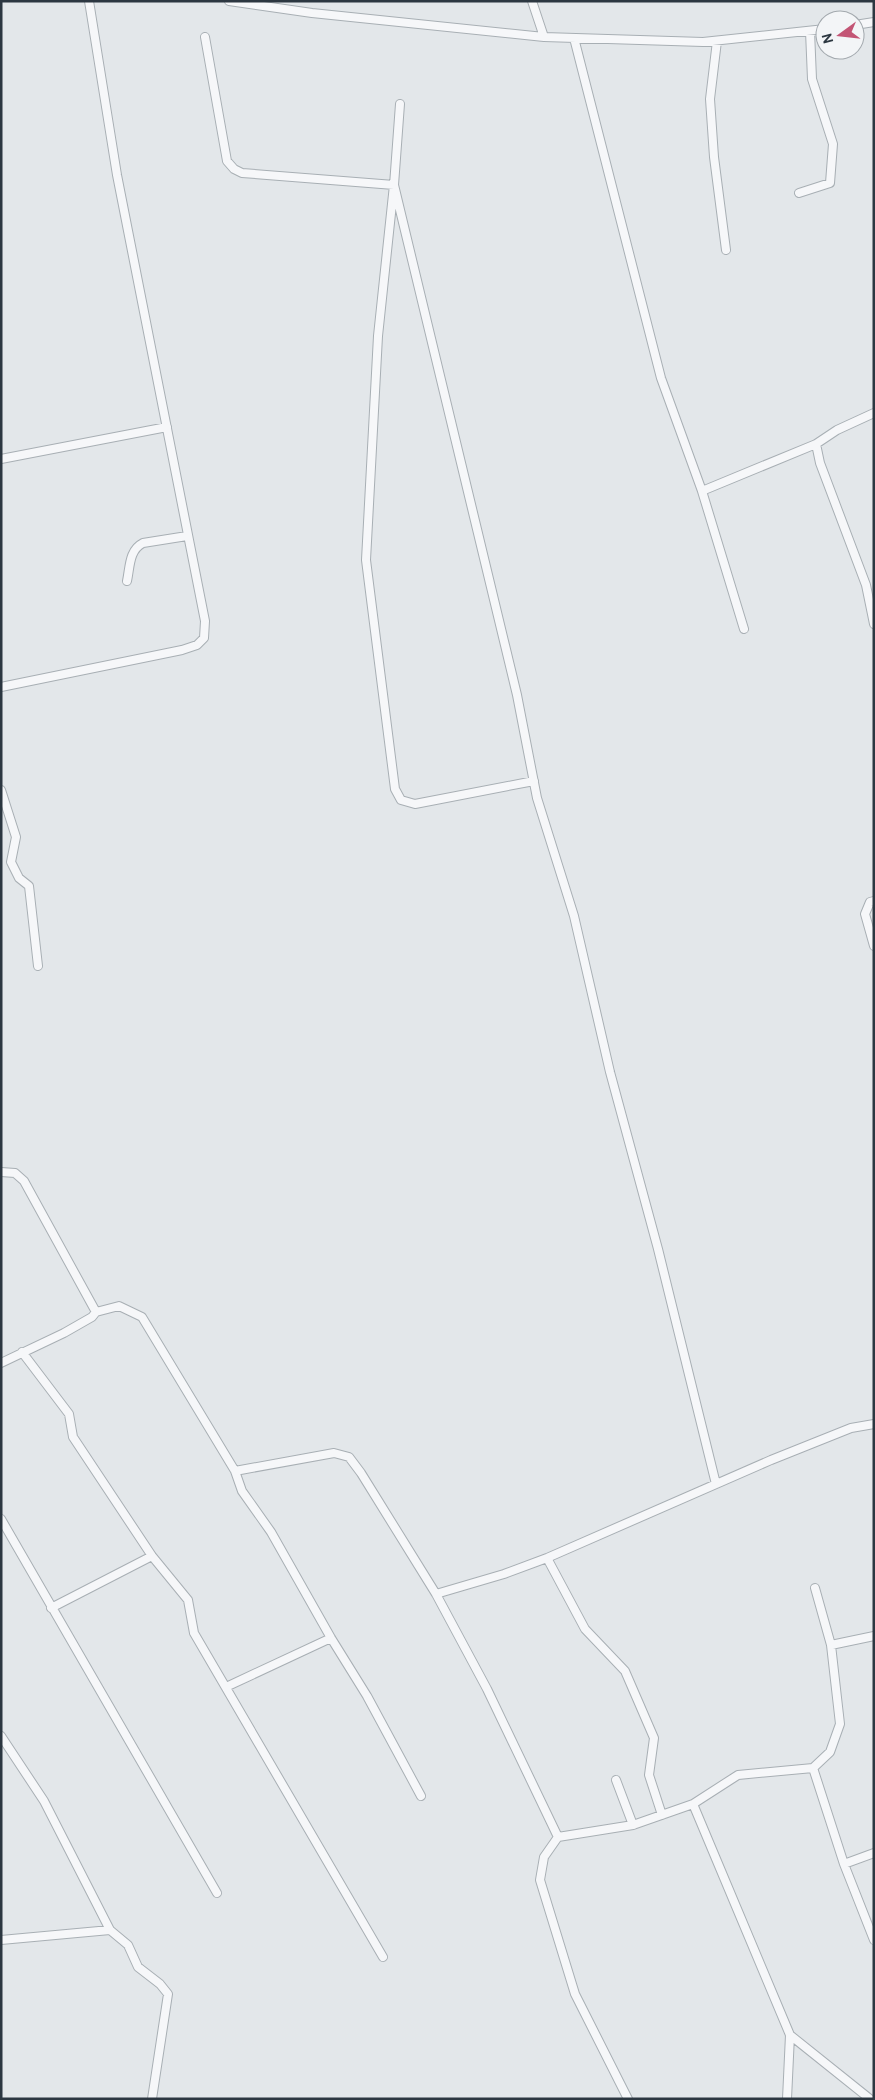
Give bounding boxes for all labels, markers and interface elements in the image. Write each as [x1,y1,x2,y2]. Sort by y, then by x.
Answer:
north arrow [815,10,865,60]
text: N [819,31,838,45]

